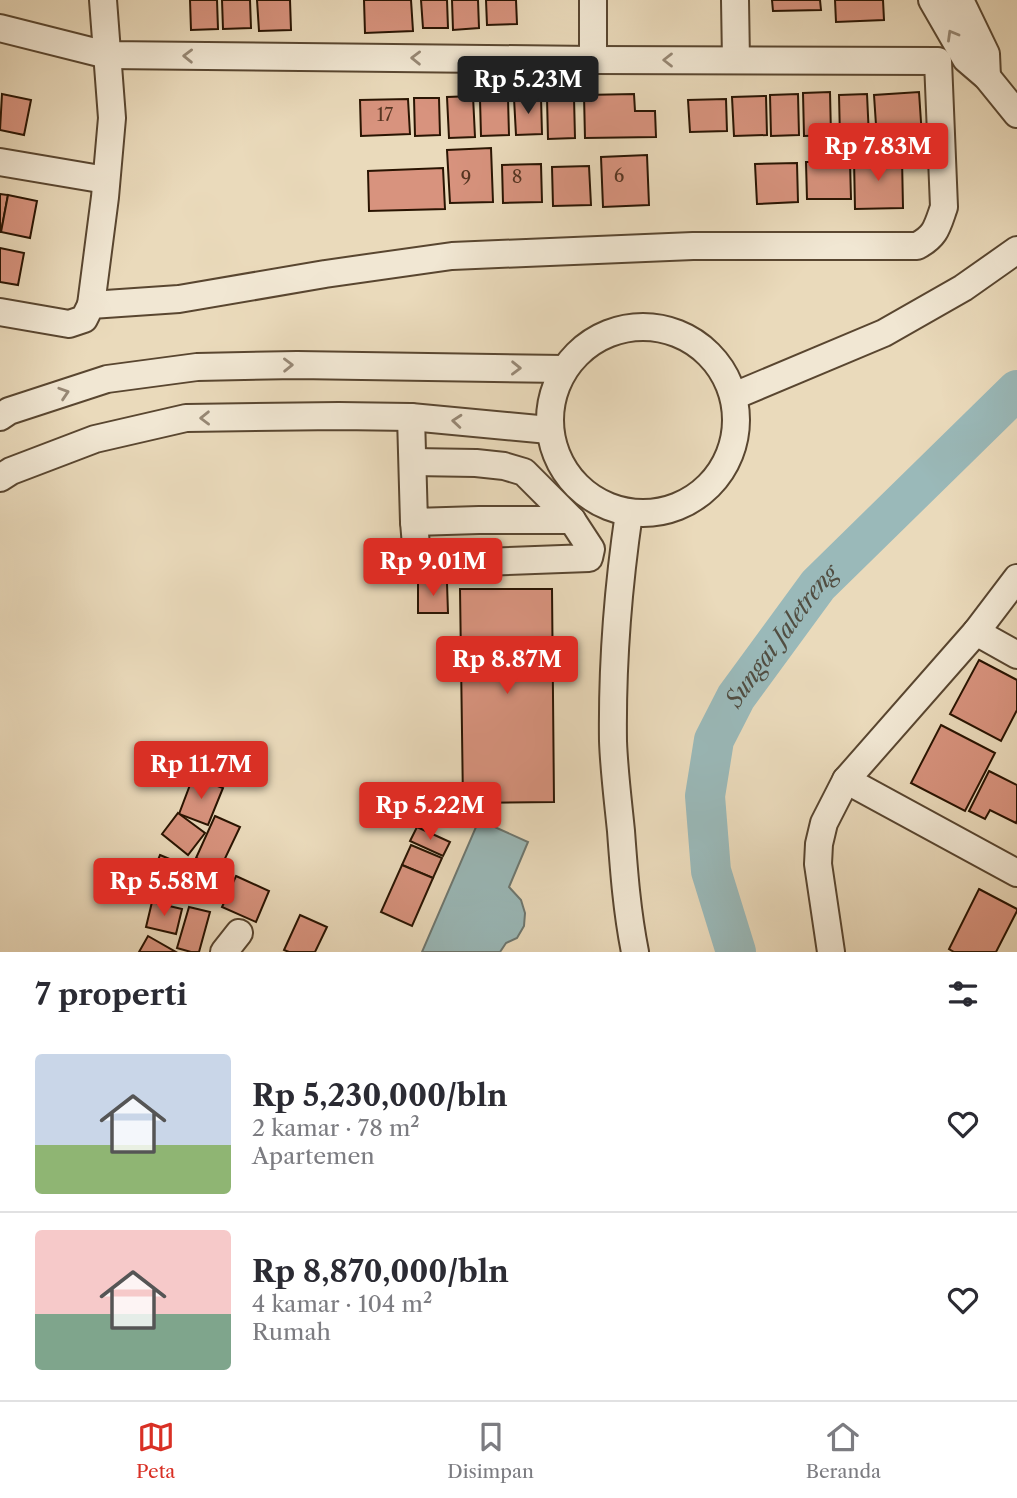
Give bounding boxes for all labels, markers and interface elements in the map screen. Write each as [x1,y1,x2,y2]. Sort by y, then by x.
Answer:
one-way arrow [947,29,960,42]
one-way arrow [183,48,193,64]
one-way arrow [410,50,421,66]
one-way arrow [662,52,673,68]
pin: Rp 5.23M [456,57,600,116]
text: Rp 5.23M [474,65,582,93]
house number: 17 [377,104,393,126]
pin: Rp 7.83M [806,124,950,183]
text: Rp 7.83M [824,132,932,160]
house number: 6 [614,165,624,187]
house number: 8 [512,166,522,188]
house number: 9 [461,167,471,189]
one-way arrow [283,357,294,373]
one-way arrow [511,360,521,376]
one-way arrow [57,387,69,401]
one-way arrow [199,410,210,426]
one-way arrow [451,414,462,429]
pin: Rp 9.01M [361,538,505,598]
text: Rp 9.01M [379,547,487,575]
water label: Sungai Jaletreng [718,558,845,713]
pin: Rp 8.87M [435,636,579,696]
text: Rp 8.87M [452,645,562,673]
pin: Rp 11.7M [129,742,273,801]
text: Rp 11.7M [150,750,252,778]
pin: Rp 5.22M [358,782,502,842]
text: Rp 5.22M [375,791,485,819]
pin: Rp 5.58M [92,858,236,918]
text: Rp 5.58M [109,867,219,895]
icon: filters [944,975,982,1013]
text: 7 properti [35,976,187,1013]
text: Rp 5,230,000/bln [252,1077,508,1114]
icon: home [91,1082,175,1166]
icon: heart [944,1105,982,1143]
text: 2 kamar · 78 m² [252,1114,420,1142]
text: Apartemen [252,1142,375,1170]
text: Rp 8,870,000/bln [252,1253,509,1290]
icon: home [91,1258,175,1342]
icon: heart [944,1281,982,1319]
text: 4 kamar · 104 m² [252,1290,432,1318]
text: Rumah [252,1318,331,1346]
tab: Peta [136,1418,175,1483]
tab: Disimpan [447,1418,534,1483]
tab: Beranda [806,1418,881,1483]

